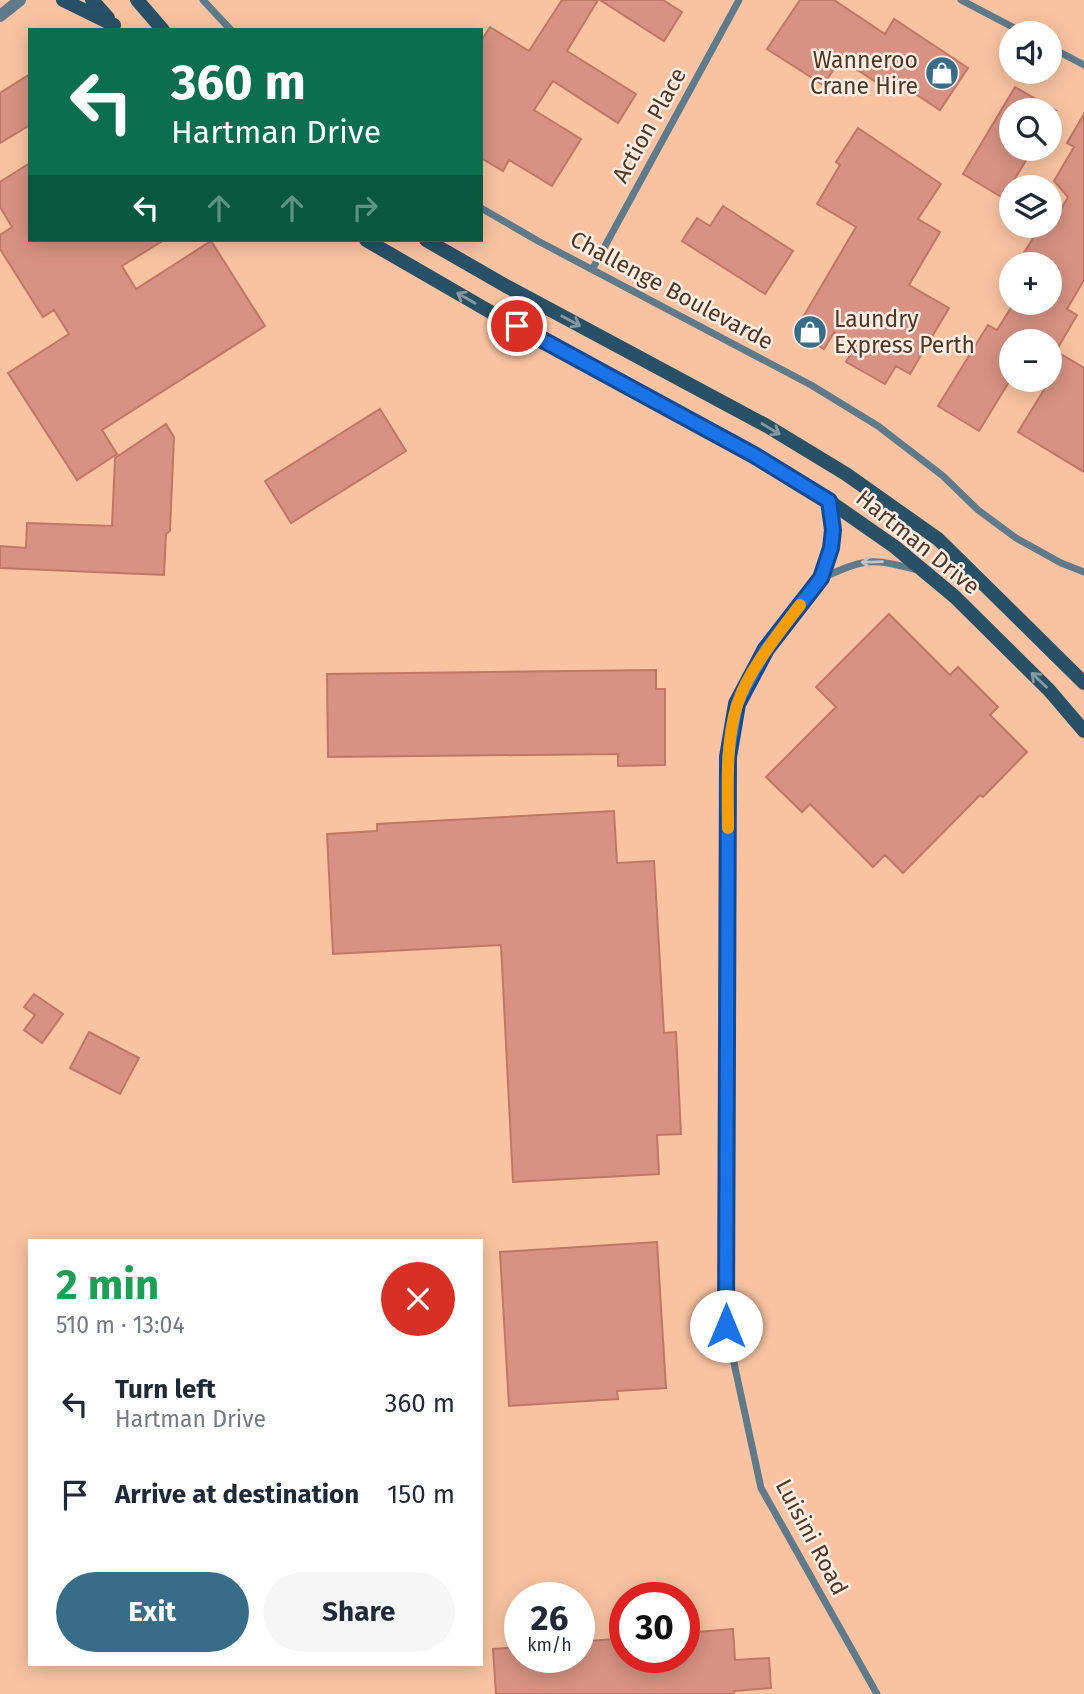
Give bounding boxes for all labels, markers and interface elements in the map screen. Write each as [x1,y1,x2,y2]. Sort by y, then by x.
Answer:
map controls [999,21,1062,392]
button: sound [999,21,1062,84]
place label: Wanneroo Crane Hire [810,46,918,100]
text: 360 m [171,53,306,112]
shop icon: Wanneroo Crane Hire [923,54,961,92]
icon: left [56,56,147,147]
street label: Action Place [606,63,692,187]
button: search [999,98,1062,161]
text: Hartman Drive [171,113,381,151]
button: layers [999,175,1062,238]
icon: left [127,189,165,227]
icon: ahead [200,189,238,227]
icon: ahead [273,189,311,227]
icon: right [346,189,384,227]
street label: Challenge Boulevarde [566,225,778,355]
button: + [999,252,1062,315]
one-way arrow [456,290,476,304]
pin [487,296,547,356]
place label: Laundry Express Perth [834,305,975,359]
icon: arrive [498,307,536,345]
shop icon: Laundry Express Perth [791,313,829,351]
one-way arrow [560,315,581,328]
button: − [999,329,1062,392]
one-way arrow [761,422,781,436]
street label: Hartman Drive [850,484,986,600]
one-way arrow [861,555,884,569]
one-way arrow [1030,672,1047,689]
text: 2 min [56,1260,159,1310]
button: close [381,1262,455,1336]
position arrow [689,1289,763,1363]
text: 510 m · 13:04 [56,1311,185,1339]
text: Turn left [115,1374,216,1405]
icon: left [56,1385,94,1423]
text: 360 m [384,1388,455,1419]
text: Hartman Drive [115,1405,266,1433]
street label: Luisini Road [770,1474,854,1600]
icon: arrive [56,1476,94,1514]
text: Arrive at destination [115,1479,359,1510]
text: 150 m [387,1479,455,1510]
button: Exit [56,1572,249,1652]
button: Share [263,1572,455,1652]
speed limit sign: 30 [609,1582,700,1673]
text: 26 [531,1597,568,1639]
text: km/h [527,1634,572,1656]

